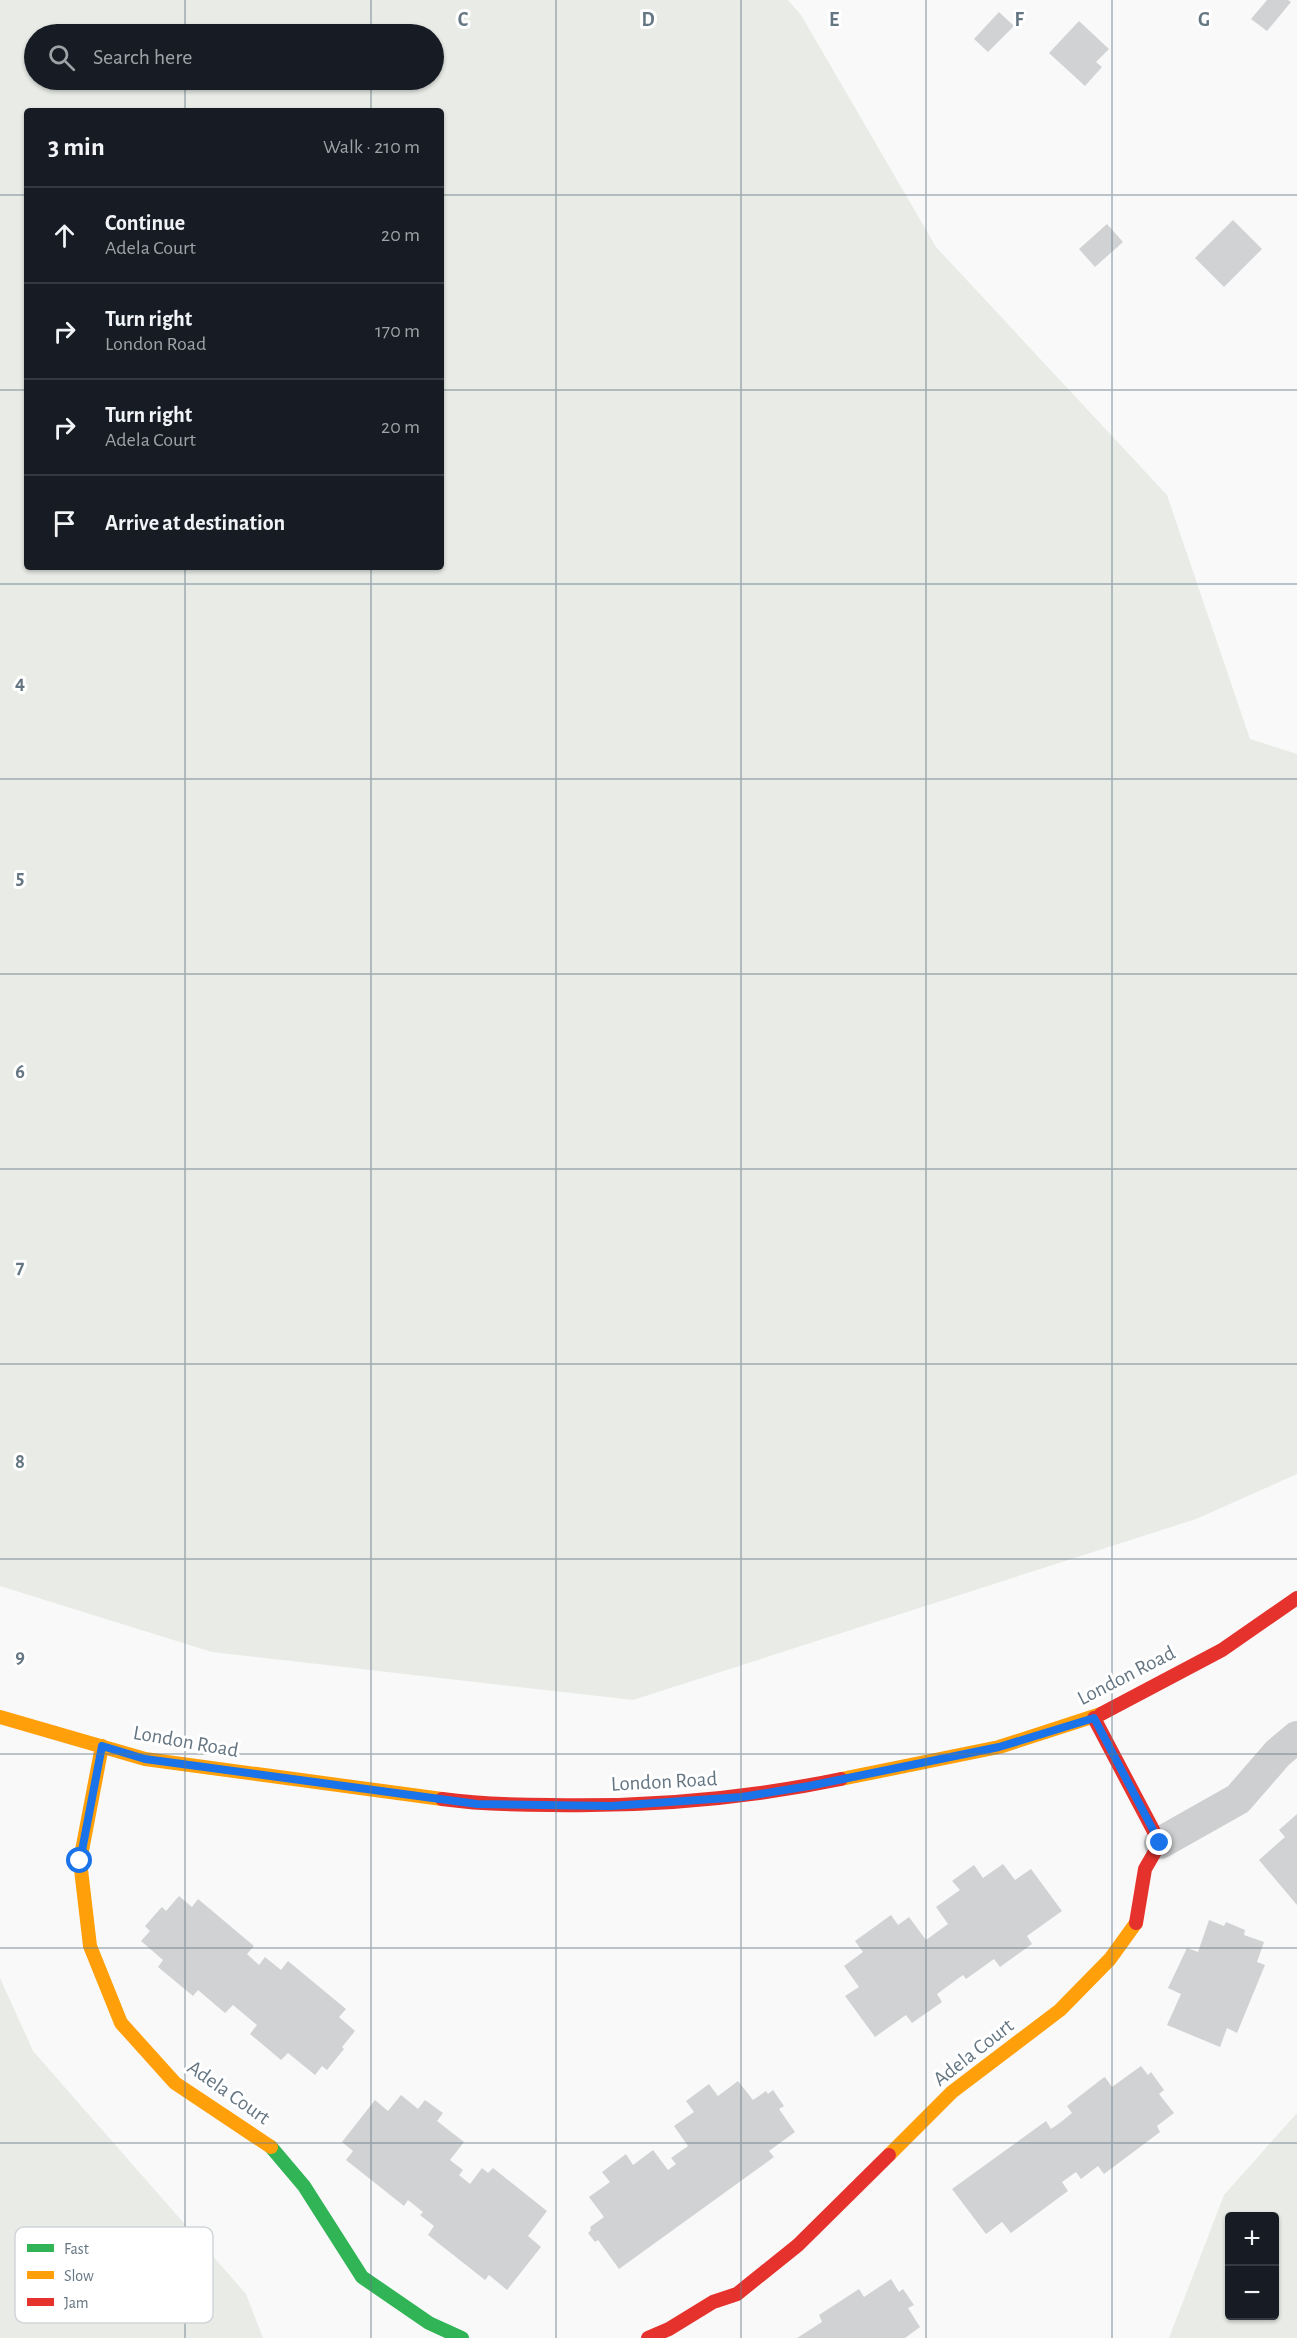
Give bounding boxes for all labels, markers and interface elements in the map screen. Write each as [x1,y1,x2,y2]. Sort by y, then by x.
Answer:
text: C [458,10,469,30]
text: D [641,10,655,30]
text: E [829,10,839,30]
text: F [1014,10,1024,30]
text: G [1198,10,1210,30]
search box [24,24,444,90]
icon: search [45,41,78,74]
text: Search here [93,46,192,68]
text: 3 min [48,134,105,160]
text: Walk · 210 m [323,137,420,157]
text: Continue [105,212,185,234]
icon: ahead [48,219,81,252]
text: 20 m [381,225,420,245]
text: Adela Court [105,238,196,258]
text: Turn right [105,308,192,330]
icon: right [48,315,81,348]
text: 170 m [375,321,420,341]
text: London Road [105,334,206,354]
text: Turn right [105,404,192,426]
icon: right [48,411,81,444]
text: 20 m [381,417,420,437]
text: Adela Court [105,430,196,450]
icon: arrive [48,507,81,540]
text: Arrive at destination [105,512,285,534]
text: 4 [15,673,25,693]
text: 5 [16,868,24,888]
text: 6 [15,1062,25,1082]
text: 7 [16,1257,25,1277]
text: 8 [15,1452,25,1472]
street label: London Road [1074,1642,1179,1709]
text: 9 [15,1647,25,1667]
street label: London Road [132,1722,240,1761]
street label: London Road [610,1768,718,1795]
route end [1146,1829,1172,1855]
route start [66,1847,92,1873]
street label: Adela Court [929,2015,1018,2090]
street label: Adela Court [184,2056,274,2129]
map controls [1225,2212,1279,2320]
button: + [1225,2212,1279,2266]
legend [15,2227,213,2323]
text: Fast [64,2241,89,2257]
button: − [1225,2266,1279,2320]
text: Slow [64,2268,94,2284]
text: Jam [64,2295,89,2311]

